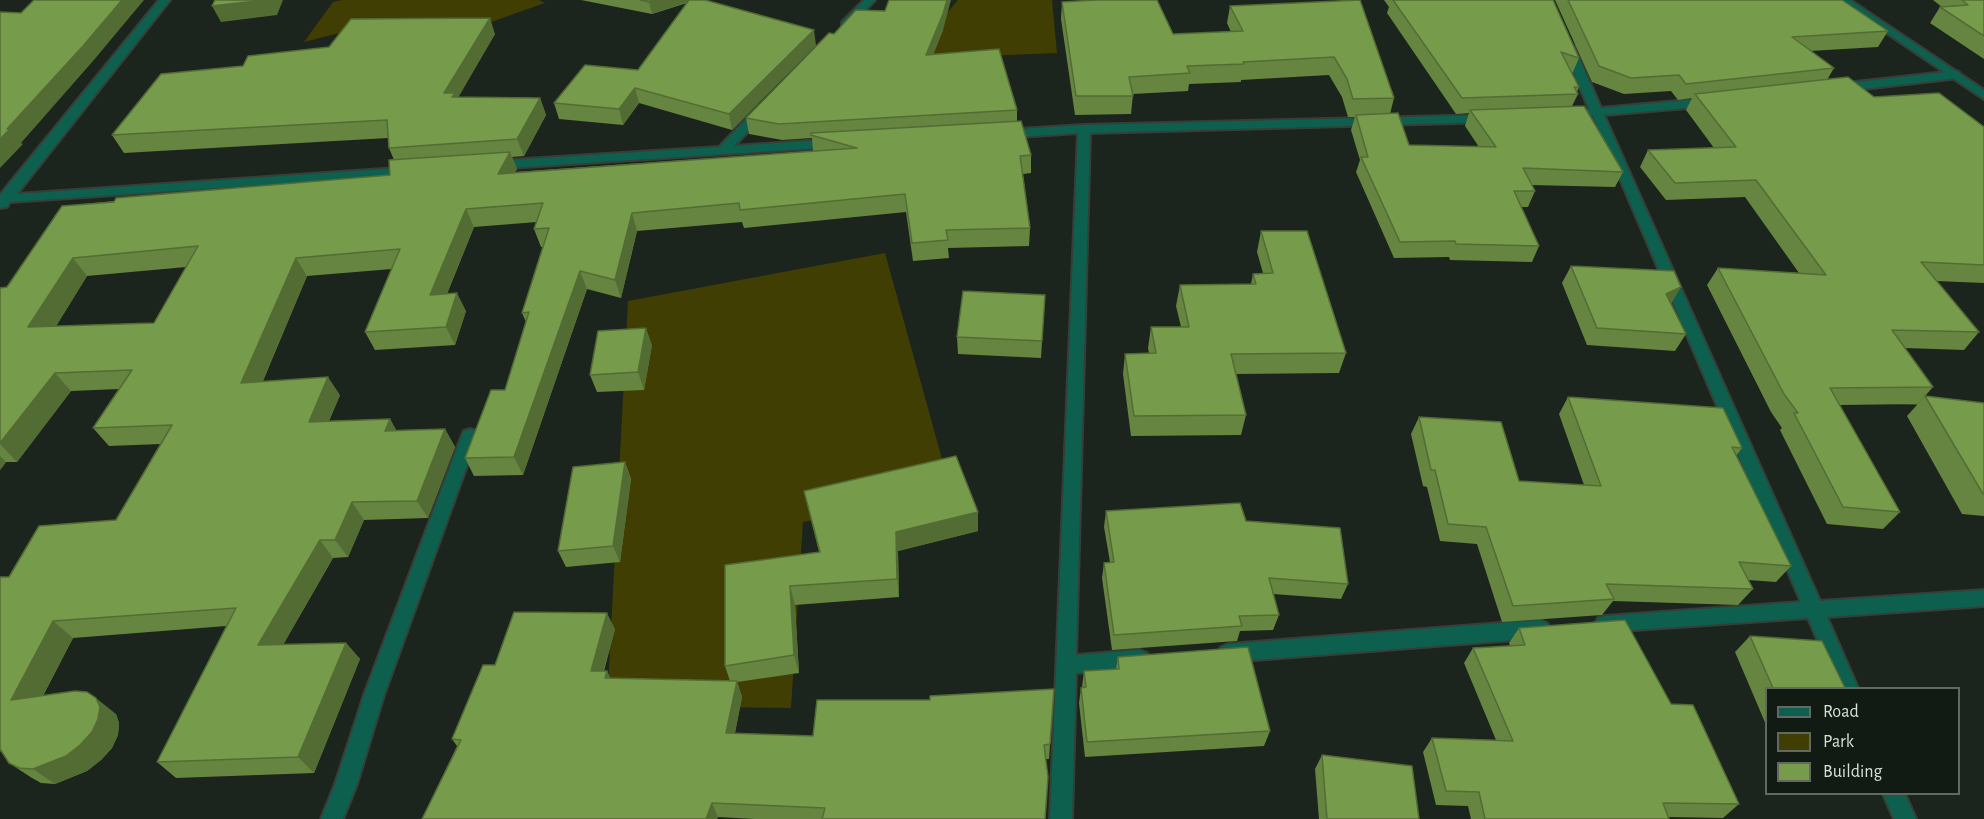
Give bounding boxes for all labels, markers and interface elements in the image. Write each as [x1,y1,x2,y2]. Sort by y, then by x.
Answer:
legend [1765,687,1960,795]
text: Road [1823,703,1859,721]
text: Park [1823,733,1854,751]
text: Building [1823,763,1882,781]

